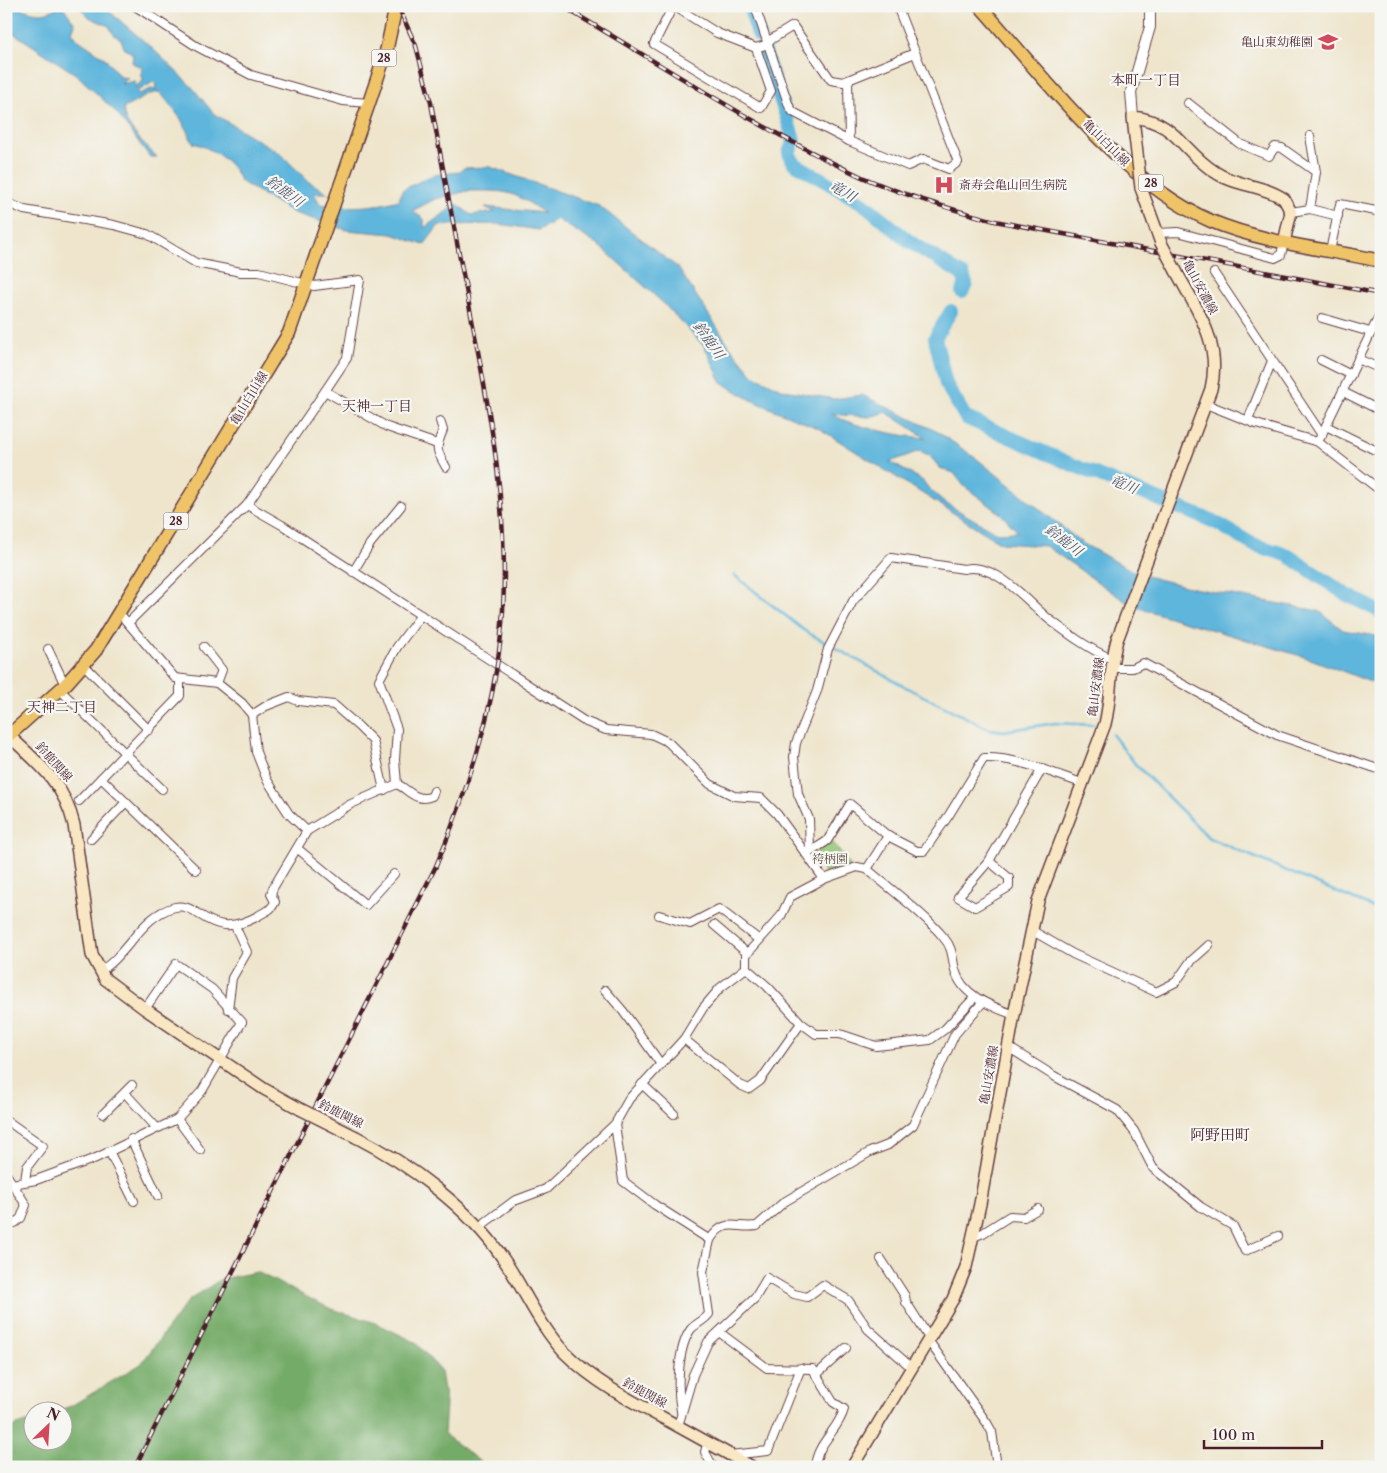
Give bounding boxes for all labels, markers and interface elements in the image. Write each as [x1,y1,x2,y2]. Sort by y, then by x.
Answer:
school or university icon: 亀山東幼稚園 [1317,31,1339,53]
place label: 亀山東幼稚園 [1241,34,1313,49]
road number: 28 [372,49,396,66]
district label: 本町一丁目 [1111,71,1181,89]
street label: 亀山白山線 [1080,116,1133,169]
water label: 鈴鹿川 [263,171,309,212]
hospital icon: 斎寿会亀山回生病院 [933,174,955,196]
road number: 28 [1138,174,1164,192]
water label: 竜川 [826,176,861,207]
place label: 斎寿会亀山回生病院 [959,177,1067,192]
street label: 亀山安濃線 [1180,257,1221,317]
water label: 鈴鹿川 [690,318,730,364]
street label: 亀山白山線 [227,368,270,427]
district label: 天神一丁目 [342,397,412,415]
water label: 竜川 [1108,470,1142,499]
road number: 28 [164,512,188,530]
water label: 鈴鹿川 [1042,520,1088,561]
street label: 亀山安濃線 [1084,656,1107,718]
district label: 天神二丁目 [27,698,97,716]
street label: 鈴鹿関線 [32,738,76,785]
park label: 袴柄園 [812,851,848,866]
street label: 亀山安濃線 [976,1044,1001,1106]
street label: 鈴鹿関線 [316,1096,366,1131]
district label: 阿野田町 [1190,1125,1250,1144]
street label: 鈴鹿関線 [620,1374,670,1411]
north arrow [22,1400,72,1450]
text: N [44,1403,63,1425]
scale bar [1204,1418,1322,1450]
text: 100 m [1212,1425,1255,1444]

